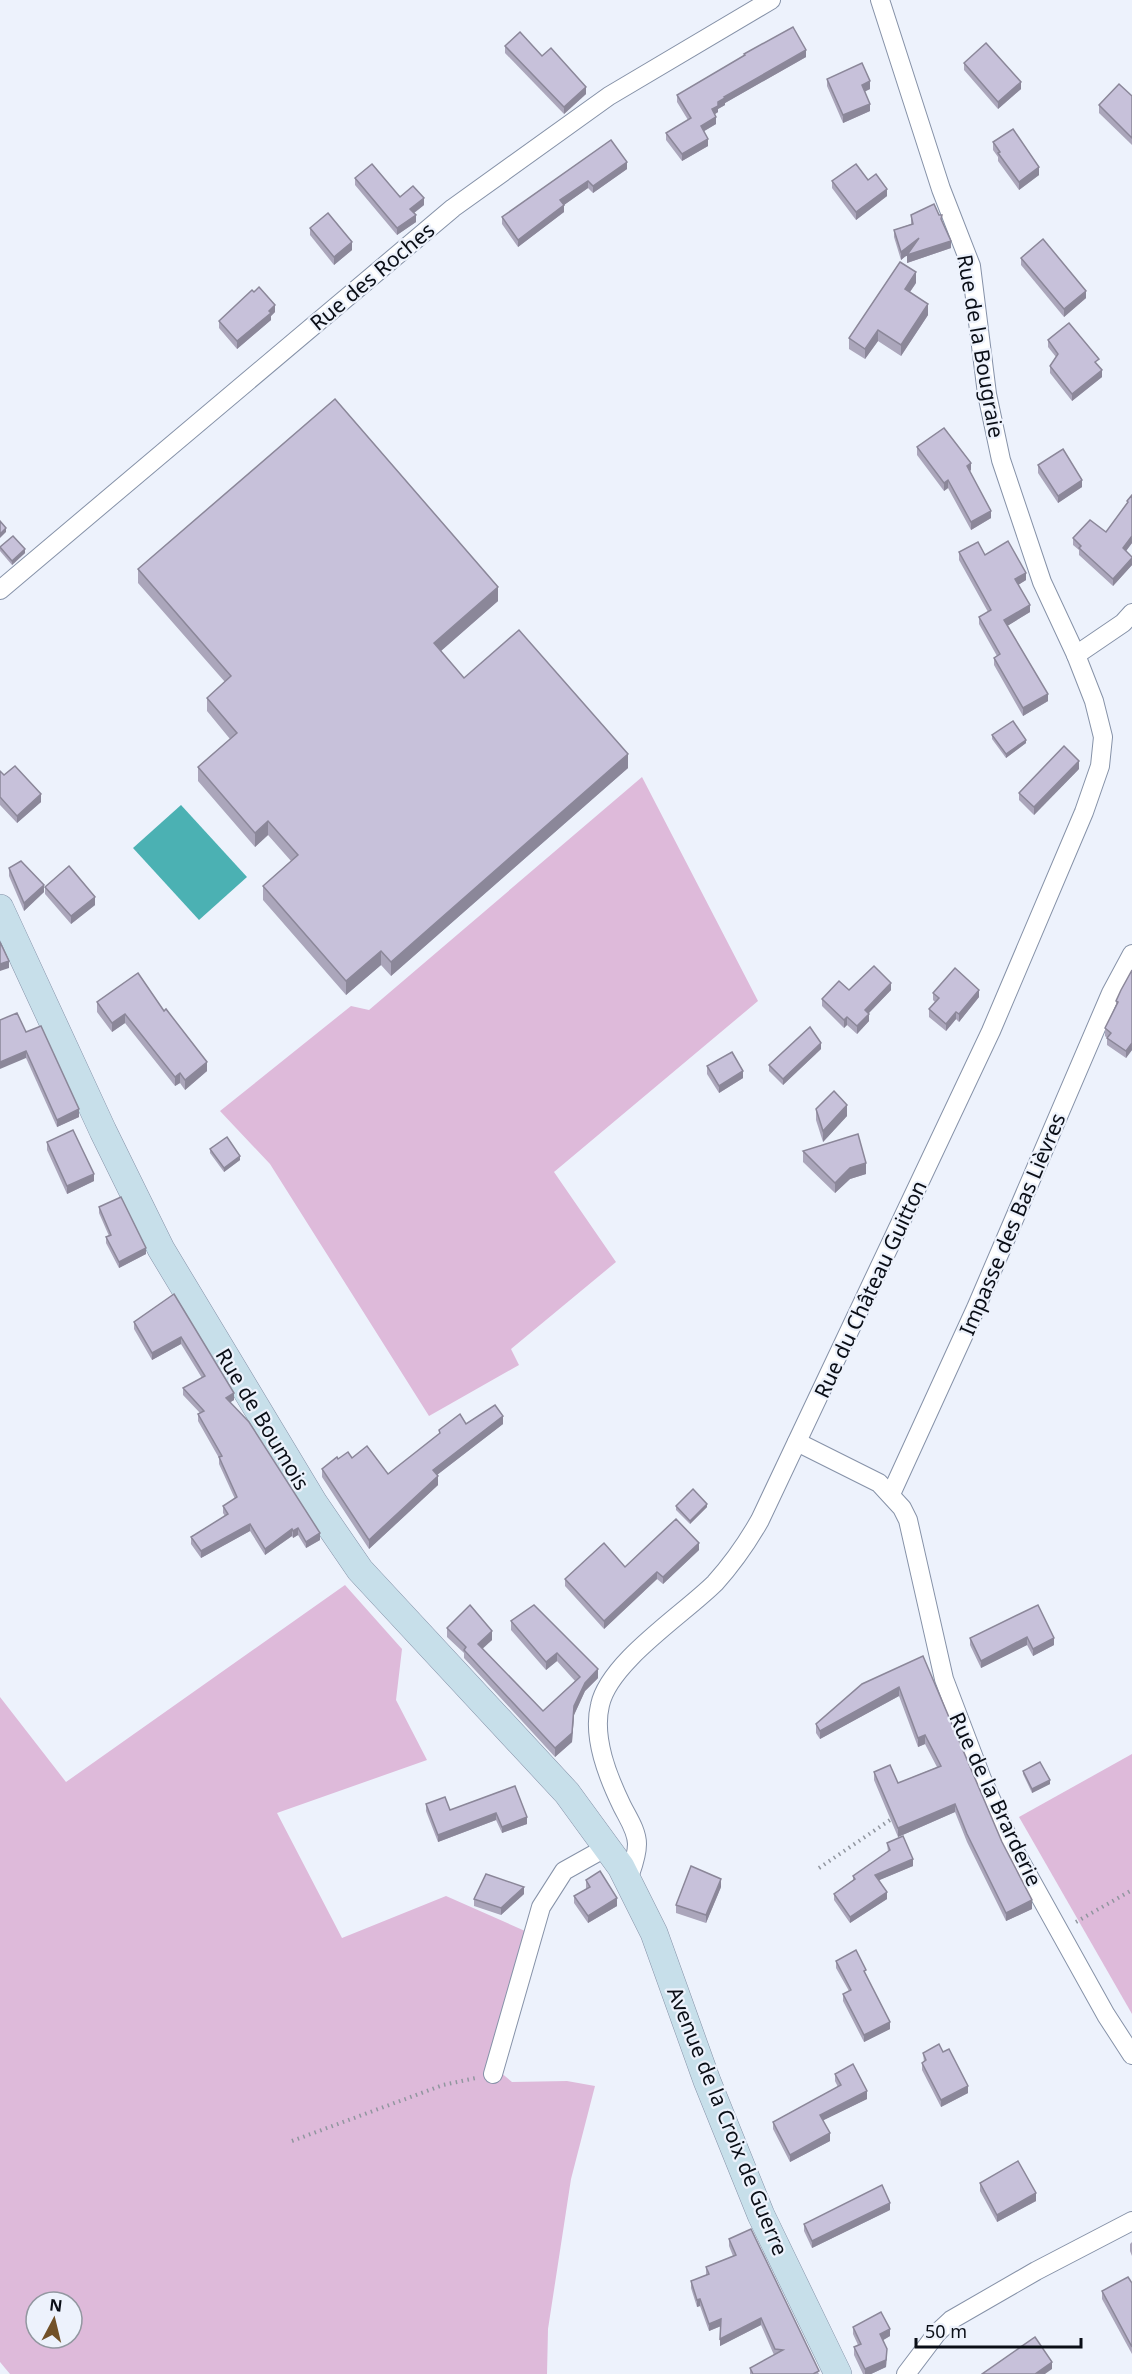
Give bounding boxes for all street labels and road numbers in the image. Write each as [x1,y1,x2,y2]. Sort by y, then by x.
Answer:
street label: Rue des Roches [304,216,440,336]
street label: Rue de la Bougraie [951,252,1011,440]
street label: Impasse des Bas Lièvres [952,1109,1072,1339]
street label: Rue du Château Guitton [807,1176,933,1402]
street label: Rue de Boumois [210,1343,316,1495]
street label: Rue de la Brarderie [943,1708,1049,1890]
street label: Avenue de la Croix de Guerre [661,1983,795,2259]

